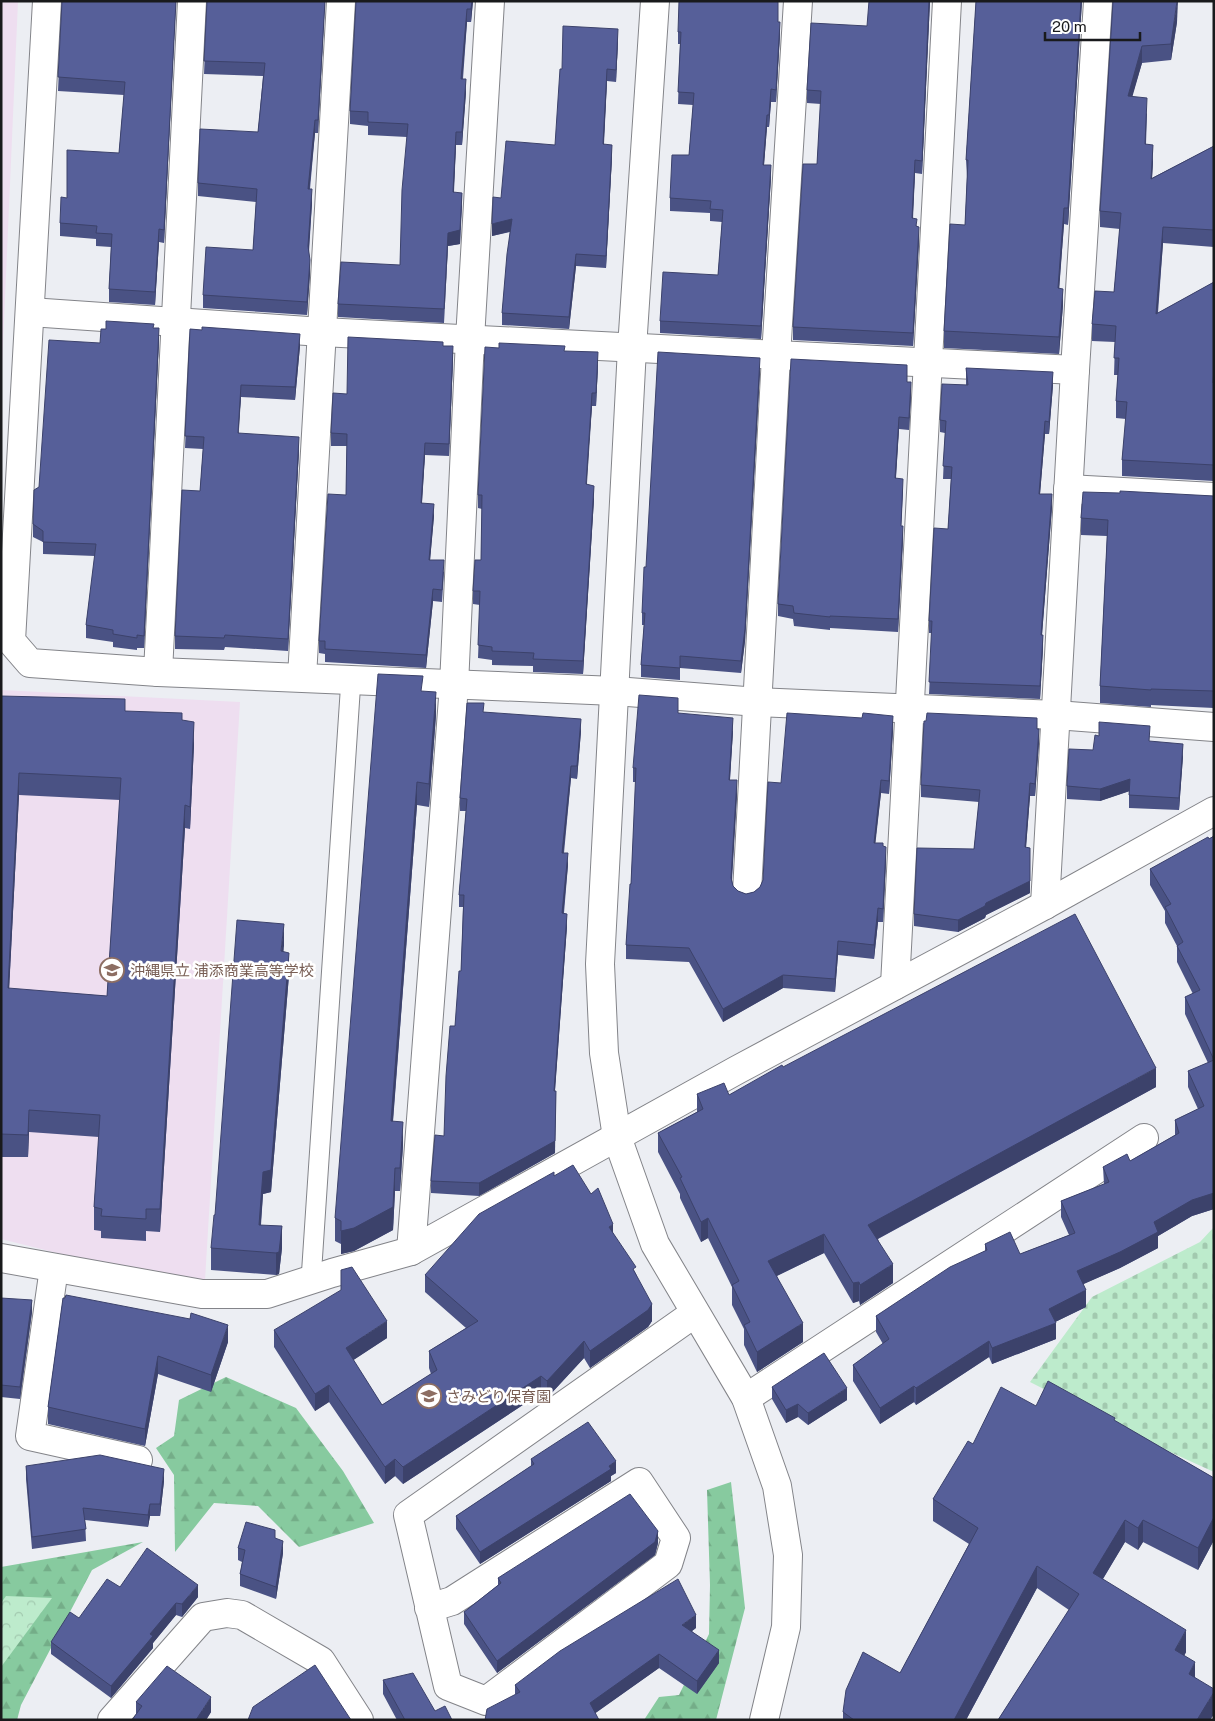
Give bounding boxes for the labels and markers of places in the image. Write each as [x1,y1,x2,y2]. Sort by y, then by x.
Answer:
school or university icon: 沖縄県立 浦添商業高等学校 [99,957,125,983]
place label: 沖縄県立 浦添商業高等学校 [130,962,314,979]
school or university icon: さみどり保育園 [416,1383,442,1409]
place label: さみどり保育園 [446,1388,551,1405]

